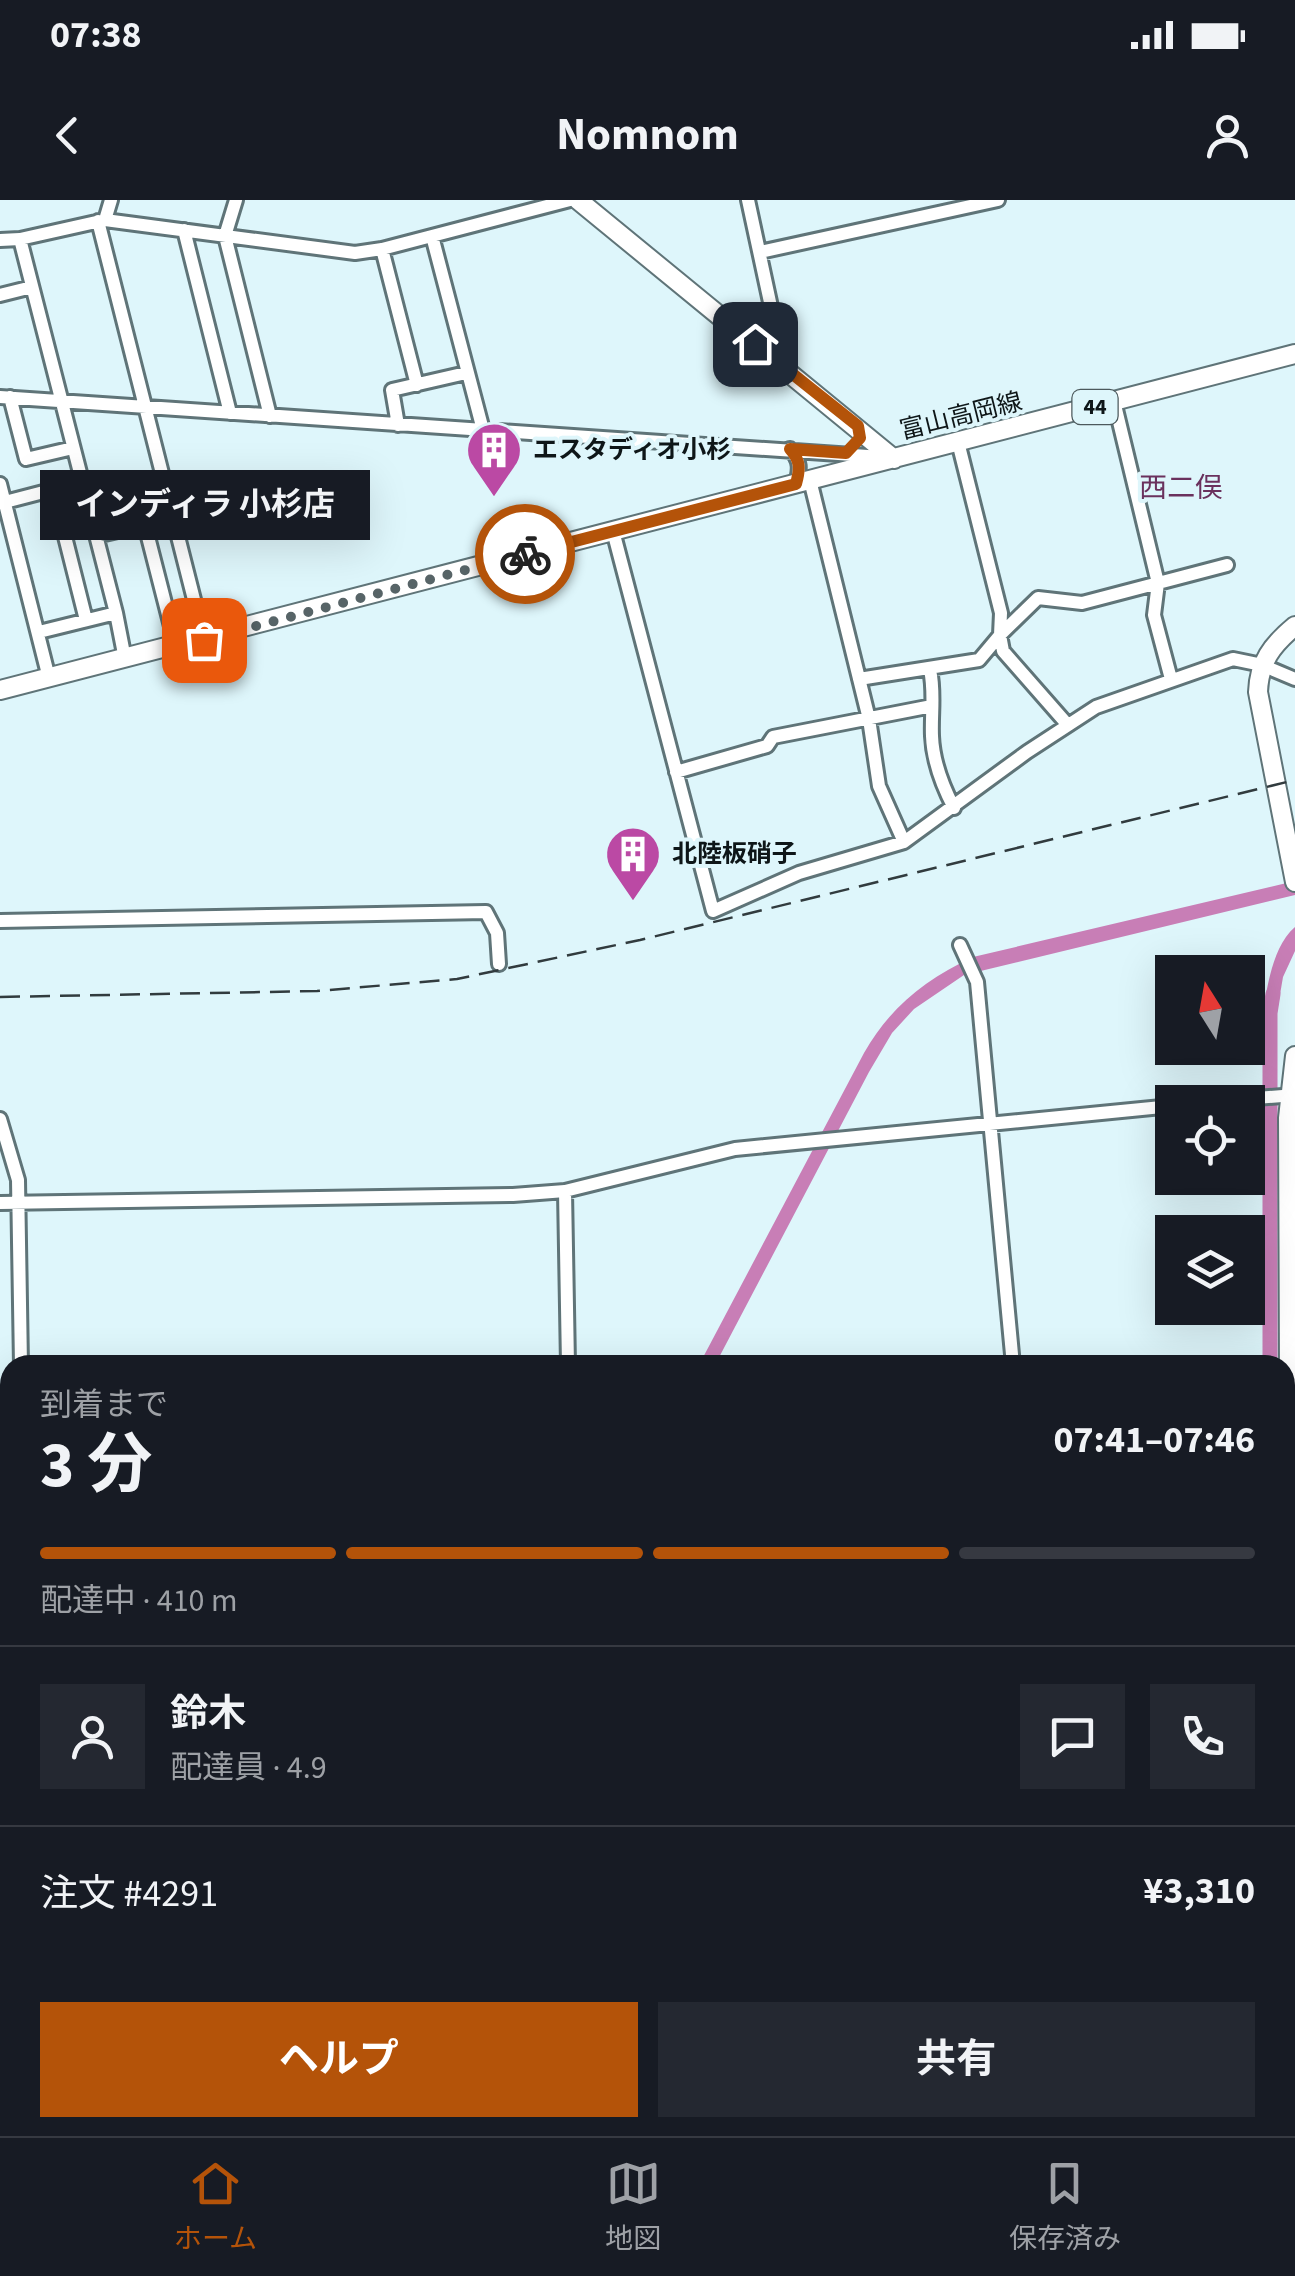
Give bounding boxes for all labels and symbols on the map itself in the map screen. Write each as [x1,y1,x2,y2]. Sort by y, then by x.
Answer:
pin [713,302,798,387]
street label: 富山高岡線 [896,383,1026,449]
road number: 44 [1072,390,1118,424]
building icon: エスタディオ小杉 [464,420,524,499]
place label: エスタディオ小杉 [533,432,731,468]
district label: 西二俣 [1139,468,1223,508]
callout: インディラ 小杉店 [39,470,369,540]
courier [475,504,575,604]
pin [162,598,247,683]
building icon: 北陸板硝子 [603,824,663,903]
place label: 北陸板硝子 [672,836,797,872]
north arrow [1155,955,1265,1065]

